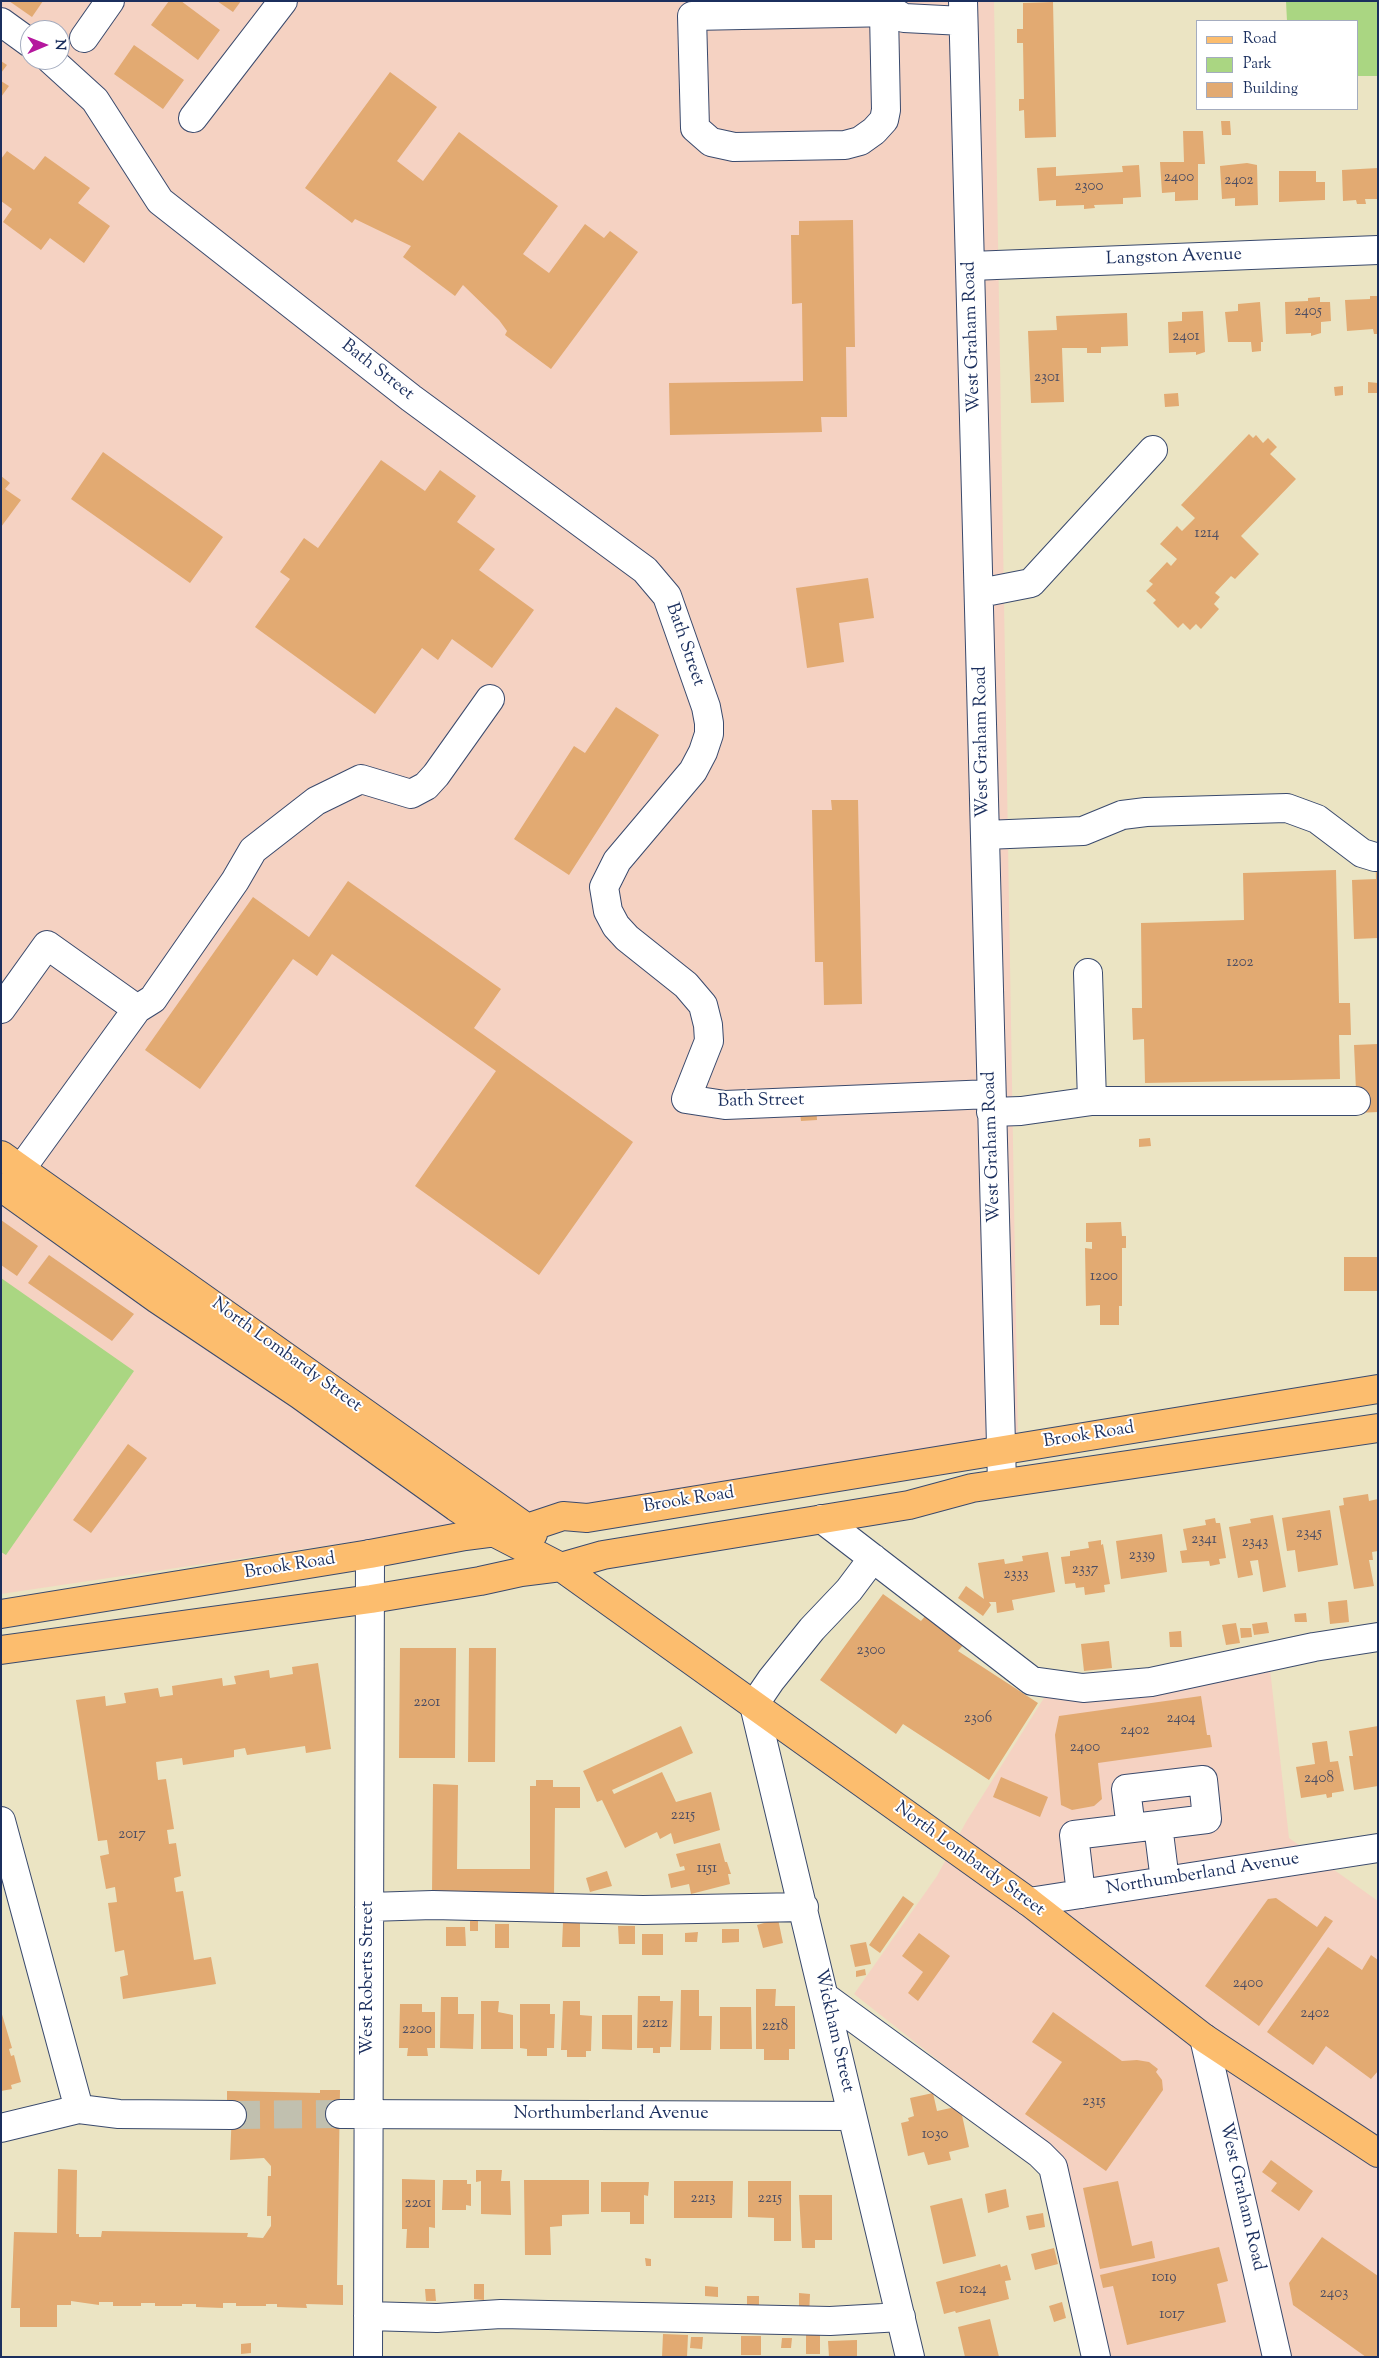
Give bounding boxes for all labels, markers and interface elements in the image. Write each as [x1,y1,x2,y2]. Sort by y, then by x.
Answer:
north arrow [20,20,70,70]
legend [1196,20,1359,110]
text: Road [1243,29,1277,50]
text: N [49,39,69,51]
text: Park [1243,54,1272,75]
text: Building [1243,79,1298,100]
house number: 2400 [1164,169,1194,187]
house number: 2402 [1224,172,1254,190]
house number: 2300 [1075,178,1103,196]
street label: Langston Avenue [1106,245,1242,271]
street label: West Graham Road [960,261,986,413]
house number: 2405 [1294,303,1322,321]
house number: 2401 [1172,328,1200,346]
street label: Bath Street [336,336,418,406]
house number: 2301 [1034,369,1060,387]
house number: 1214 [1195,525,1219,543]
street label: Bath Street [660,601,708,689]
street label: West Graham Road [971,666,995,818]
house number: 1202 [1227,954,1253,972]
street label: West Graham Road [980,1071,1006,1223]
street label: Bath Street [718,1090,804,1114]
house number: 1200 [1090,1268,1118,1286]
street label: North Lombardy Street [207,1294,365,1418]
street label: Brook Road [1042,1418,1136,1454]
street label: Brook Road [642,1483,736,1519]
house number: 2345 [1296,1525,1322,1543]
house number: 2341 [1191,1531,1217,1549]
house number: 2343 [1242,1534,1268,1552]
house number: 2339 [1129,1547,1155,1565]
street label: Brook Road [243,1549,337,1585]
house number: 2337 [1072,1561,1098,1579]
house number: 2333 [1003,1566,1029,1584]
house number: 2300 [857,1642,885,1660]
house number: 2201 [414,1694,440,1712]
house number: 2306 [964,1710,992,1728]
house number: 2404 [1166,1710,1196,1728]
house number: 2402 [1120,1722,1150,1740]
house number: 2400 [1070,1739,1100,1757]
house number: 2408 [1304,1770,1334,1788]
street label: North Lombardy Street [890,1798,1048,1922]
house number: 2215 [671,1807,695,1825]
house number: 2017 [118,1826,146,1844]
street label: Northumberland Avenue [1105,1849,1301,1901]
house number: 1151 [697,1860,717,1878]
street label: West Roberts Street [358,1901,380,2055]
street label: Wickham Street [808,1967,858,2095]
house number: 2400 [1233,1975,1263,1993]
house number: 2402 [1300,2005,1330,2023]
house number: 2212 [642,2015,668,2033]
house number: 2218 [762,2018,788,2036]
house number: 2200 [402,2021,432,2039]
house number: 2315 [1082,2093,1106,2111]
street label: Northumberland Avenue [513,2104,709,2126]
street label: West Graham Road [1213,2121,1269,2273]
house number: 1030 [922,2126,948,2144]
house number: 2213 [690,2190,716,2208]
house number: 2215 [758,2190,782,2208]
house number: 2201 [405,2195,431,2213]
house number: 1019 [1152,2269,1176,2287]
house number: 1024 [959,2281,987,2299]
house number: 2403 [1320,2285,1348,2303]
house number: 1017 [1159,2306,1185,2324]

